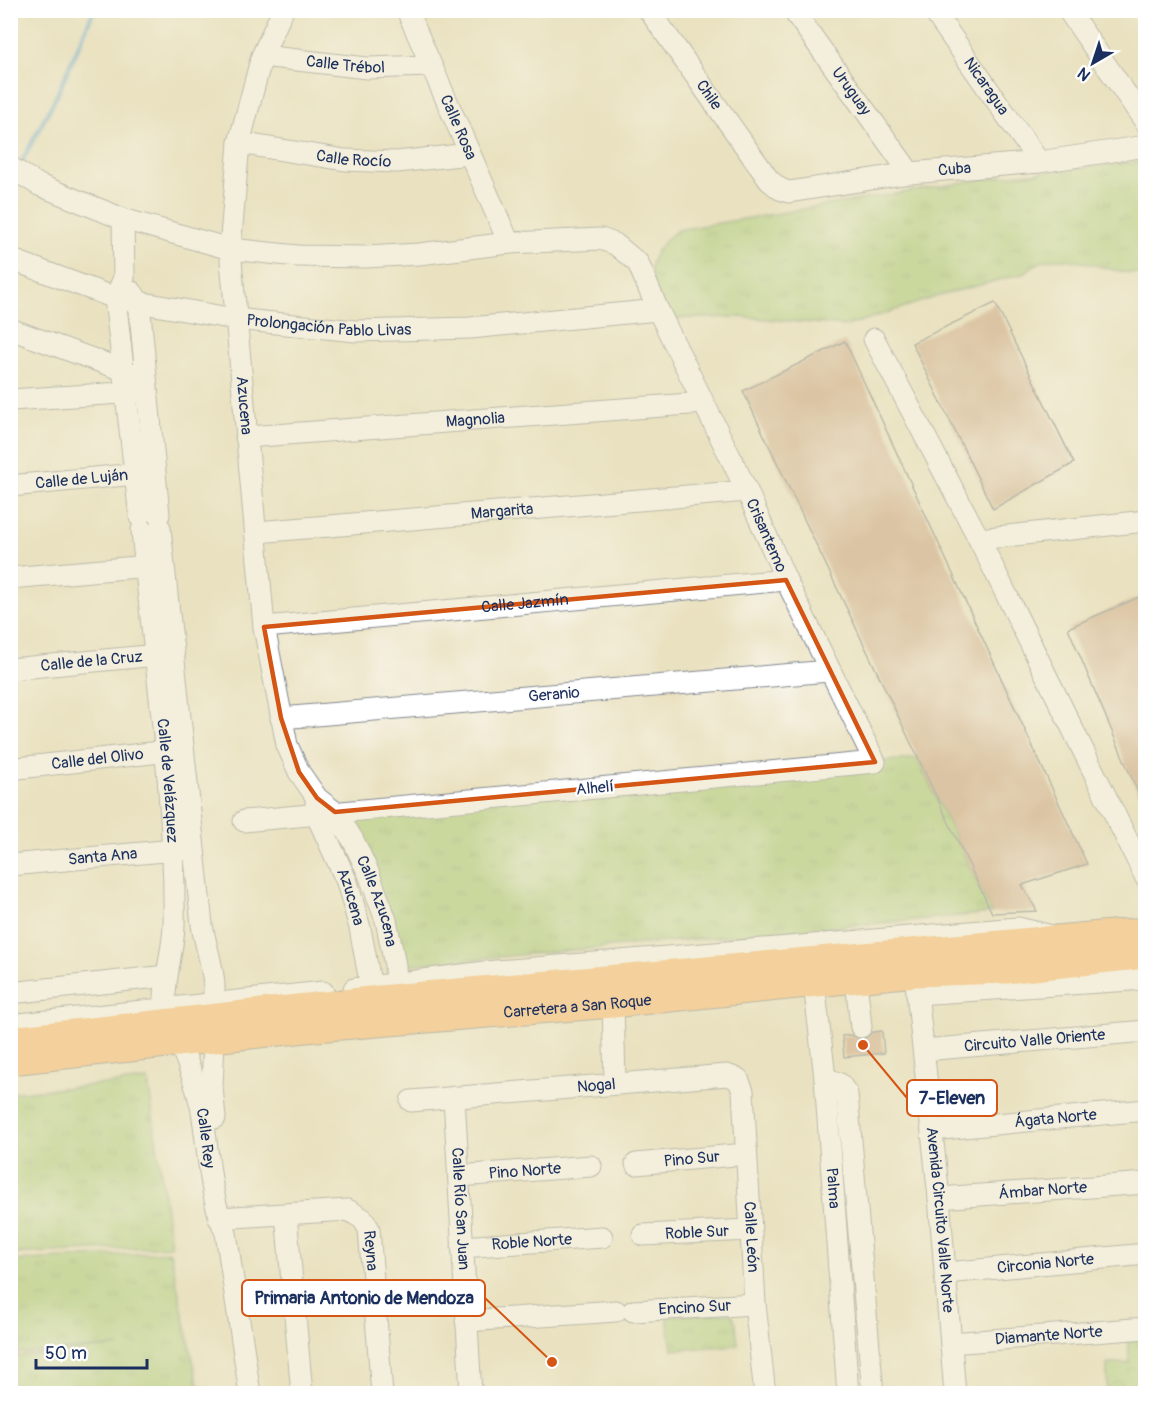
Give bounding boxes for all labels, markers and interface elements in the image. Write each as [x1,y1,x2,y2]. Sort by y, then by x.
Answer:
north arrow [1063,33,1123,93]
street label: Calle Trébol [305,51,385,78]
street label: Nicaragua [959,53,1013,119]
street label: Uruguay [827,63,876,119]
text: N [1074,63,1095,85]
street label: Chile [692,76,726,114]
street label: Calle Rosa [435,92,481,163]
street label: Calle Rocío [315,146,392,172]
street label: Cuba [937,158,972,181]
street label: Prolongación Pablo Livas [246,310,411,341]
street label: Azucena [231,375,257,436]
street label: Magnolia [445,408,506,432]
street label: Calle de Luján [34,465,129,494]
street label: Crisantemo [742,495,792,576]
street label: Margarita [470,499,534,524]
street label: Calle Jazmín [480,590,569,617]
street label: Calle de la Cruz [40,646,144,676]
street label: Geranio [527,682,581,707]
street label: Calle de Velázquez [152,718,182,843]
street label: Calle del Olivo [50,744,145,774]
street label: Alhelí [575,776,615,800]
street label: Santa Ana [67,843,138,870]
street label: Calle Azucena [352,852,401,948]
street label: Azucena [332,865,369,928]
street label: Carretera a San Roque [503,990,652,1023]
street label: Circuito Valle Oriente [963,1025,1106,1057]
street label: Nogal [576,1074,617,1097]
callout: 7-Eleven [907,1080,997,1116]
text: 7-Eleven [919,1087,985,1110]
street label: Ágata Norte [1013,1105,1098,1132]
street label: Calle Rey [192,1107,219,1170]
street label: Avenida Circuito Valle Norte [921,1126,958,1314]
street label: Pino Sur [663,1146,721,1171]
street label: Calle Río San Juan [447,1147,474,1271]
street label: Pino Norte [488,1158,562,1184]
street label: Palma [822,1167,844,1209]
street label: Ámbar Norte [998,1177,1088,1204]
street label: Calle León [739,1201,763,1273]
street label: Roble Sur [665,1221,730,1244]
street label: Roble Norte [491,1229,573,1255]
street label: Reyna [359,1230,382,1272]
street label: Circonia Norte [996,1249,1095,1278]
callout: Primaria Antonio de Mendoza [242,1280,485,1316]
text: Primaria Antonio de Mendoza [254,1287,474,1310]
street label: Encino Sur [658,1295,732,1320]
street label: Diamante Norte [994,1321,1103,1350]
scale bar [36,1332,147,1370]
text: 50 m [45,1342,87,1365]

